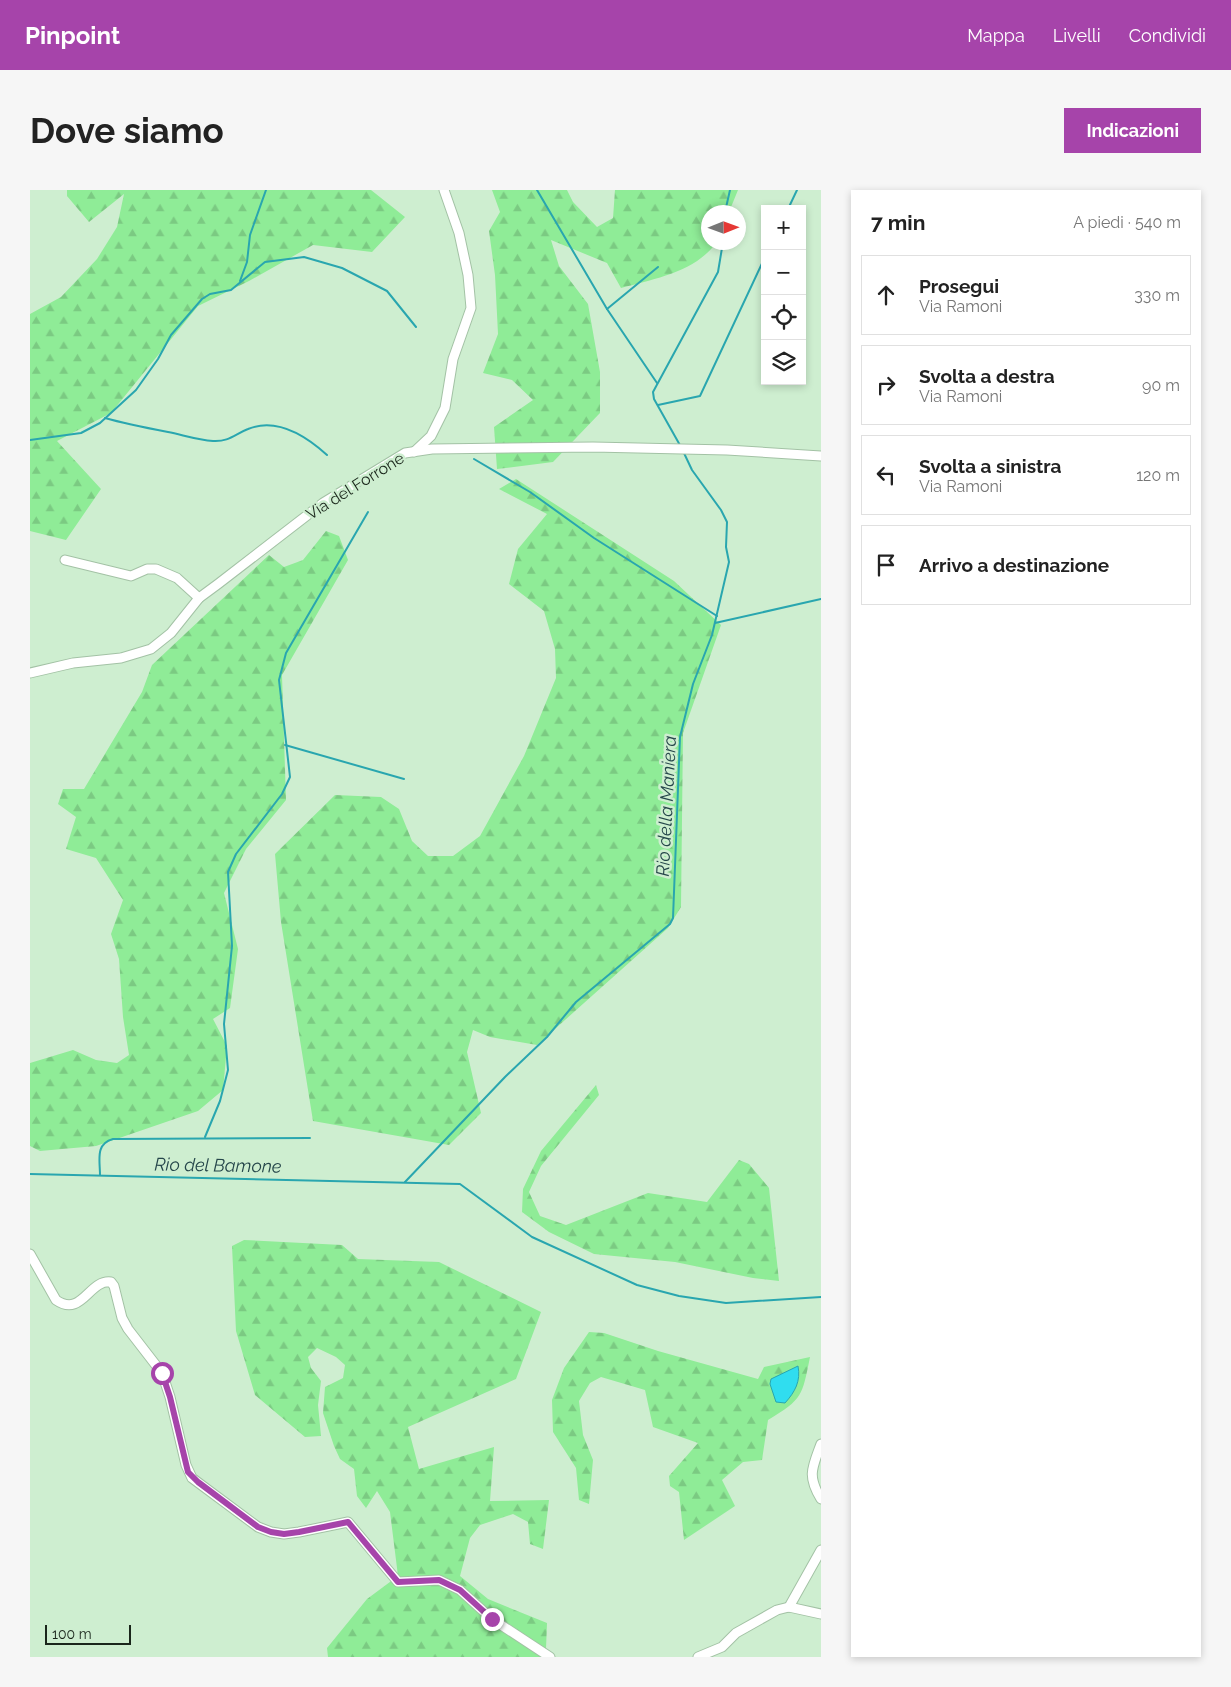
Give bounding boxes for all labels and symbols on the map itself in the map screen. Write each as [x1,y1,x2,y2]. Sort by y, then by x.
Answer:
north arrow [701,205,746,250]
street label: Via del Forrone [302,448,408,524]
water label: Rio della Maniera [652,735,680,877]
water label: Rio del Bamone [154,1153,282,1177]
route start [151,1362,174,1385]
route end [481,1608,504,1631]
scale bar [45,1622,131,1645]

